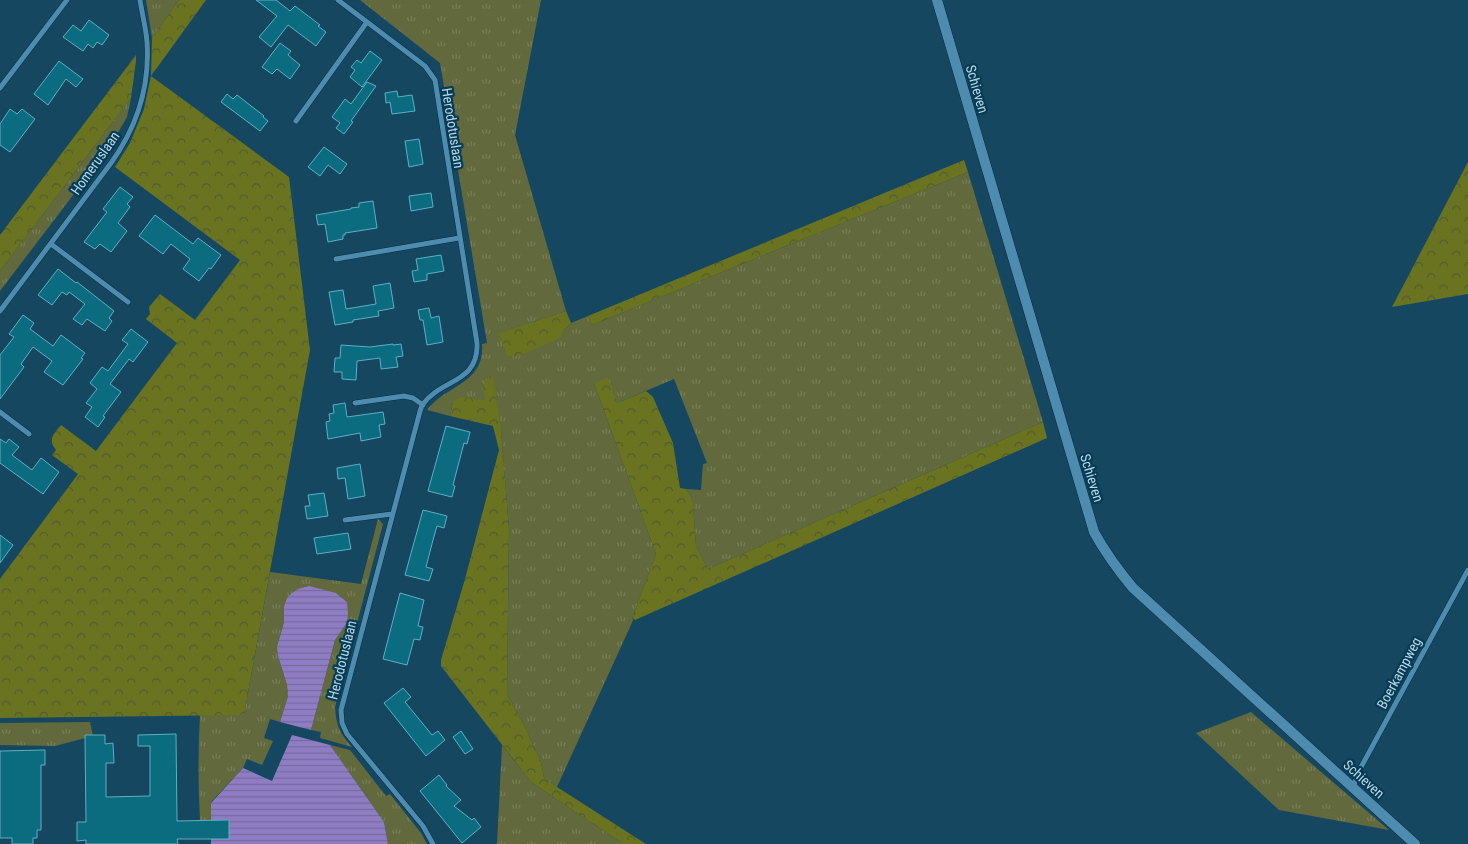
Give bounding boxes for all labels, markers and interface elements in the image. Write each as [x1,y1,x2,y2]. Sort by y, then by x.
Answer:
street label: Schieven [962,63,992,115]
street label: Herodotuslaan [439,87,467,169]
street label: Homeruslaan [67,128,123,198]
street label: Schieven [1077,452,1107,504]
street label: Herodotuslaan [324,619,360,701]
street label: Boerkampweg [1374,635,1424,711]
street label: Schieven [1340,757,1388,801]

